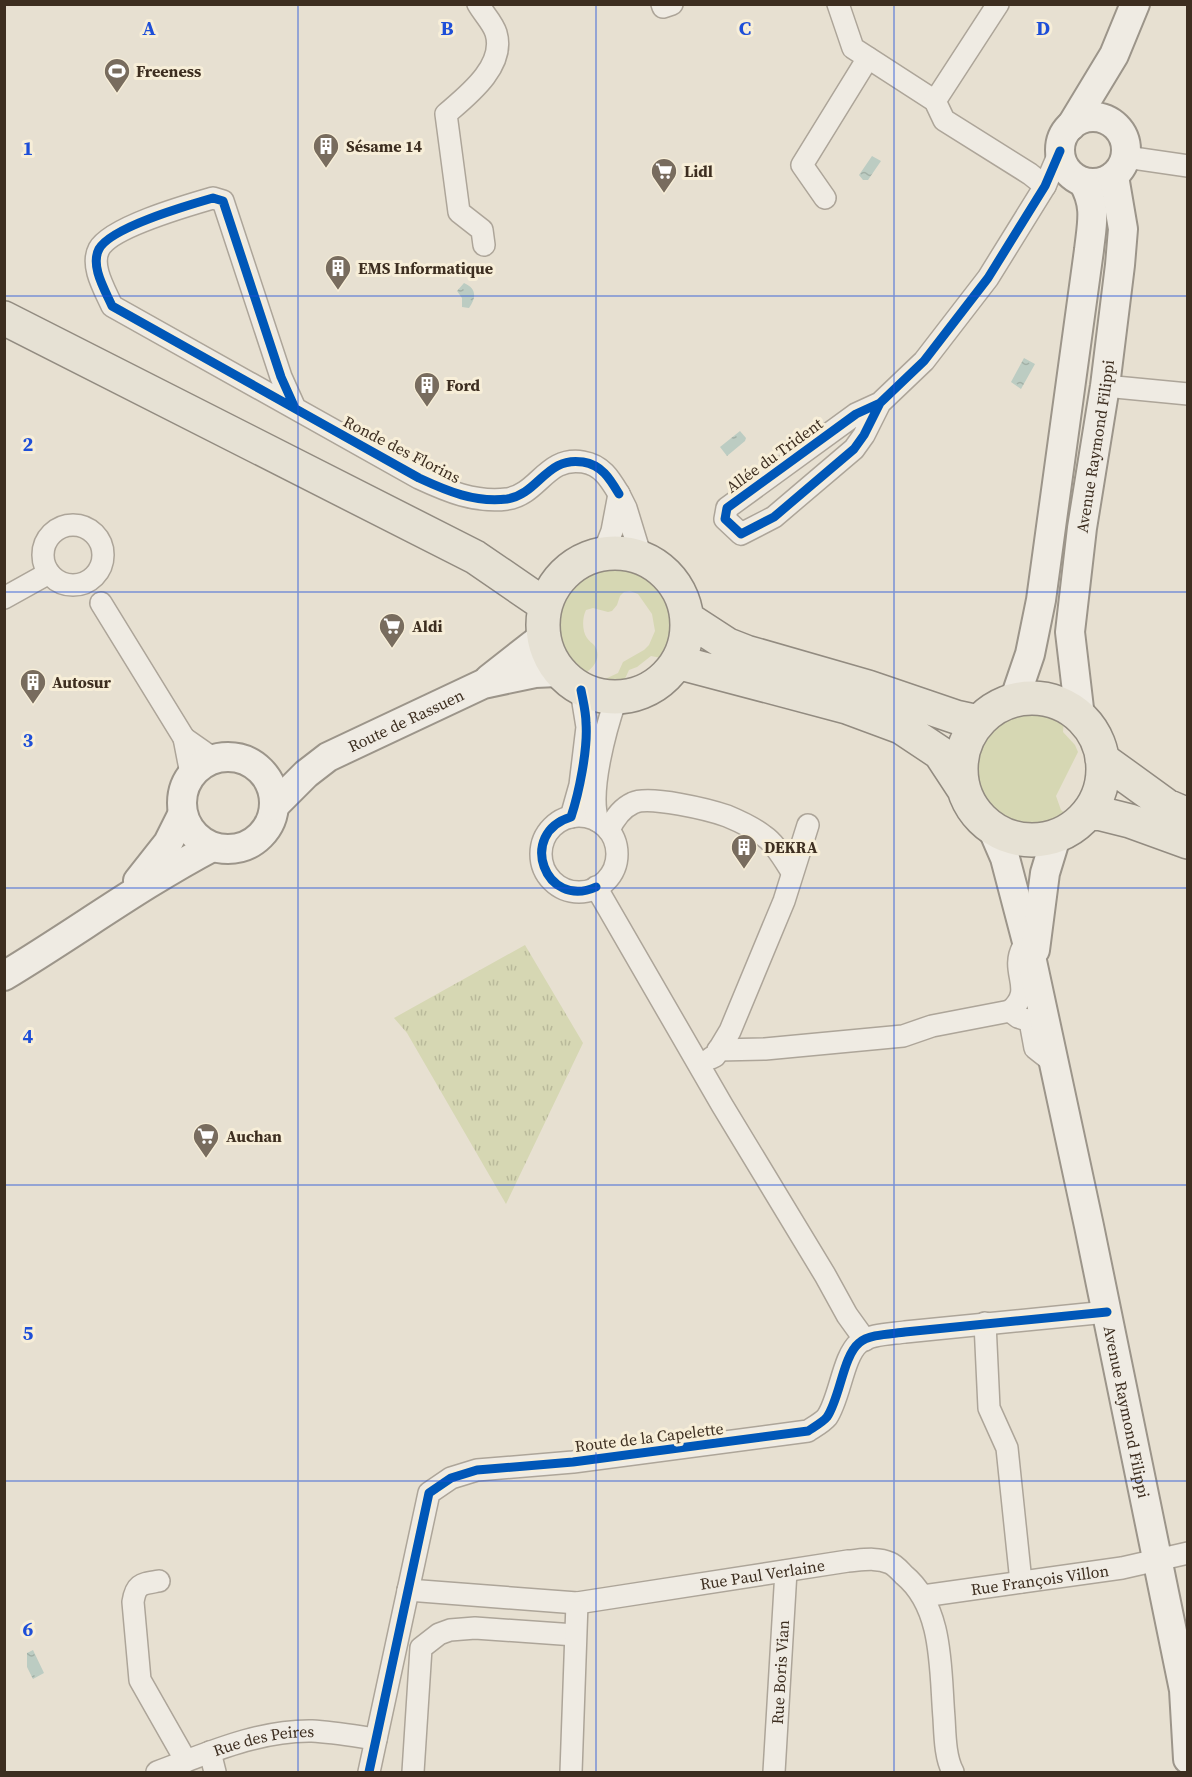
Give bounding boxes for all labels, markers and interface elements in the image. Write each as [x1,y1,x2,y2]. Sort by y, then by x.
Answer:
text: A [142,14,156,42]
text: B [440,14,454,42]
text: C [739,14,751,42]
text: D [1036,14,1050,42]
sports icon: Freeness [102,56,132,94]
place label: Freeness [136,60,201,82]
building icon: Sésame 14 [311,131,341,169]
text: 1 [23,134,33,162]
place label: Sésame 14 [346,135,423,157]
supermarket icon: Lidl [649,156,679,194]
place label: Lidl [684,160,713,182]
building icon: EMS Informatique [323,253,353,291]
place label: EMS Informatique [358,257,493,279]
street label: Avenue Raymond Filippi [1071,358,1119,534]
building icon: Ford [412,370,442,408]
place label: Ford [446,374,481,396]
street label: Ronde des Florins [340,410,464,488]
street label: Allée du Trident [721,412,827,498]
text: 2 [23,430,34,458]
supermarket icon: Aldi [377,611,407,649]
place label: Aldi [412,615,443,637]
building icon: Autosur [18,667,48,705]
place label: Autosur [52,671,112,693]
street label: Route de Rassuen [344,683,468,757]
text: 3 [23,726,34,754]
building icon: DEKRA [729,832,759,870]
place label: DEKRA [764,836,818,858]
text: 4 [23,1022,34,1050]
supermarket icon: Auchan [191,1121,221,1159]
place label: Auchan [226,1125,282,1147]
text: 5 [23,1319,34,1347]
street label: Avenue Raymond Filippi [1099,1324,1155,1500]
street label: Route de la Capelette [573,1417,725,1457]
street label: Rue Paul Verlaine [698,1554,826,1595]
street label: Rue François Villon [969,1559,1111,1600]
text: 6 [23,1615,34,1643]
street label: Rue Boris Vian [766,1619,794,1725]
street label: Rue des Peires [210,1720,314,1761]

